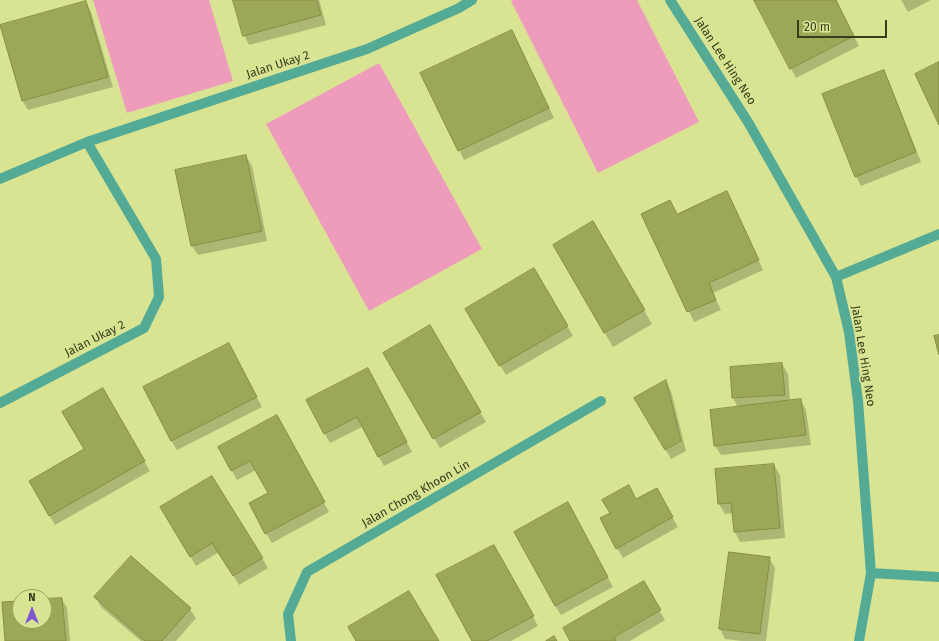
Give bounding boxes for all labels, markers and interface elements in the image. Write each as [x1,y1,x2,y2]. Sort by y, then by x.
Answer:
scale bar [799,12,889,38]
street label: Jalan Lee Hing Neo [691,14,759,108]
text: 20 m [804,20,830,34]
street label: Jalan Ukay 2 [245,48,311,82]
street label: Jalan Lee Hing Neo [848,305,878,407]
street label: Jalan Ukay 2 [63,318,127,360]
street label: Jalan Chong Khoon Lin [360,457,472,531]
north arrow [12,589,52,629]
text: N [28,591,36,604]

